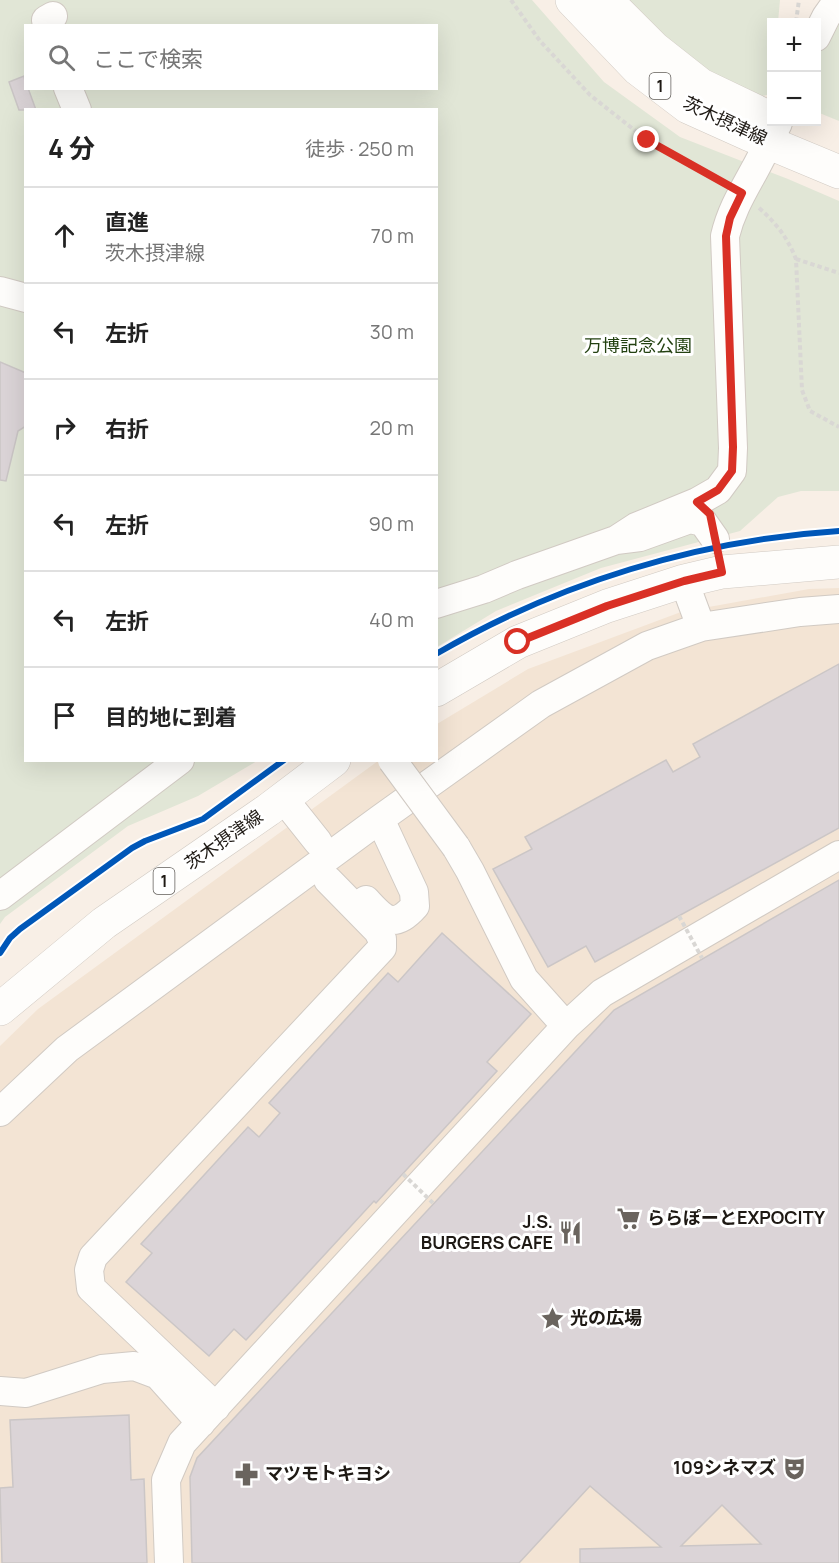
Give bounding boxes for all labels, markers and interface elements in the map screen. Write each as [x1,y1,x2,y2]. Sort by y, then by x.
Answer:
map controls [767,18,821,126]
button: + [767,18,821,72]
search box [24,24,438,90]
icon: search [45,41,78,74]
text: ここで検索 [93,44,203,74]
button: − [767,72,821,126]
road number: 1 [650,73,670,99]
street label: 茨木摂津線 [680,90,771,150]
route end [633,126,659,152]
text: 4 分 [48,130,95,166]
text: 徒歩 · 250 m [305,135,414,162]
text: 直進 [105,207,149,237]
icon: ahead [48,219,81,252]
text: 70 m [371,222,414,249]
text: 茨木摂津線 [105,239,205,266]
icon: left [48,315,81,348]
text: 左折 [105,318,149,348]
text: 30 m [370,318,414,345]
park label: 万博記念公園 [584,333,692,357]
icon: right [48,411,81,444]
text: 右折 [105,414,149,444]
text: 20 m [369,414,414,441]
icon: left [48,507,81,540]
text: 左折 [105,510,149,540]
text: 90 m [368,510,414,537]
icon: left [48,603,81,636]
text: 左折 [105,606,149,636]
text: 40 m [369,606,414,633]
route start [504,628,530,654]
icon: arrive [48,699,81,732]
text: 目的地に到着 [105,702,237,732]
street label: 茨木摂津線 [180,804,267,875]
road number: 1 [154,868,174,894]
supermarket icon: ららぽーとEXPOCITY [616,1205,642,1231]
place label: ららぽーとEXPOCITY [647,1205,825,1229]
place label: J.S. BURGERS CAFE [421,1209,553,1254]
restaurant icon: J.S. BURGERS CAFE [558,1219,584,1245]
place icon: 光の広場 [539,1305,565,1331]
place label: 光の広場 [570,1305,642,1329]
place label: 109シネマズ [673,1455,776,1479]
theatre icon: 109シネマズ [781,1455,807,1481]
pharmacy icon: マツモトキヨシ [234,1461,260,1487]
place label: マツモトキヨシ [265,1461,391,1485]

